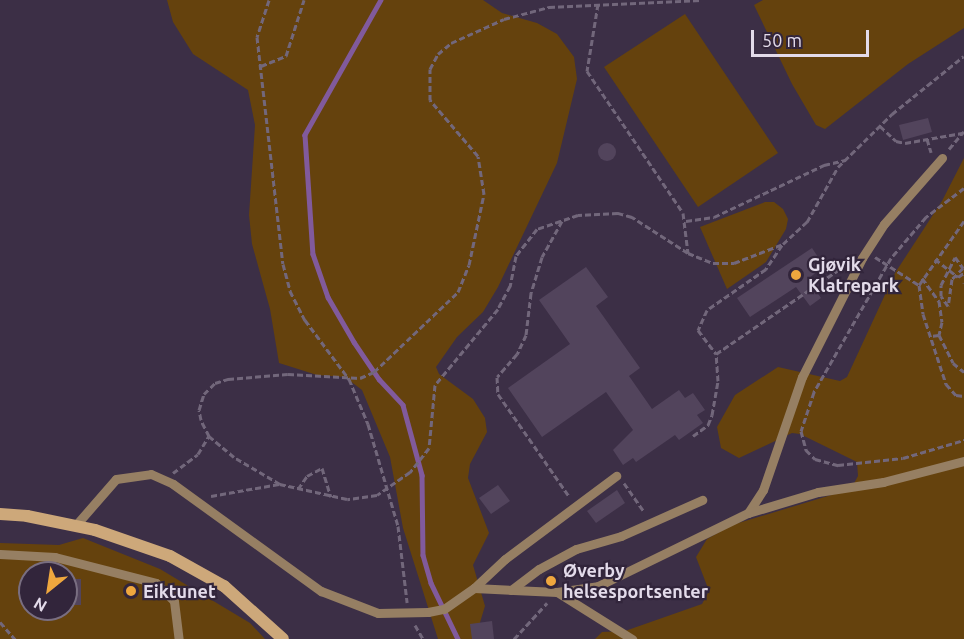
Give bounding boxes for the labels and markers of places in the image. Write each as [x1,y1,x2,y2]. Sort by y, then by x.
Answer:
place label: Gjøvik Klatrepark [808,254,899,296]
marker: Gjøvik Klatrepark [789,268,803,282]
place label: Øverby helsesportsenter [563,560,708,602]
marker: Øverby helsesportsenter [544,574,558,588]
place label: Eiktunet [143,580,216,602]
marker: Eiktunet [124,584,138,598]

